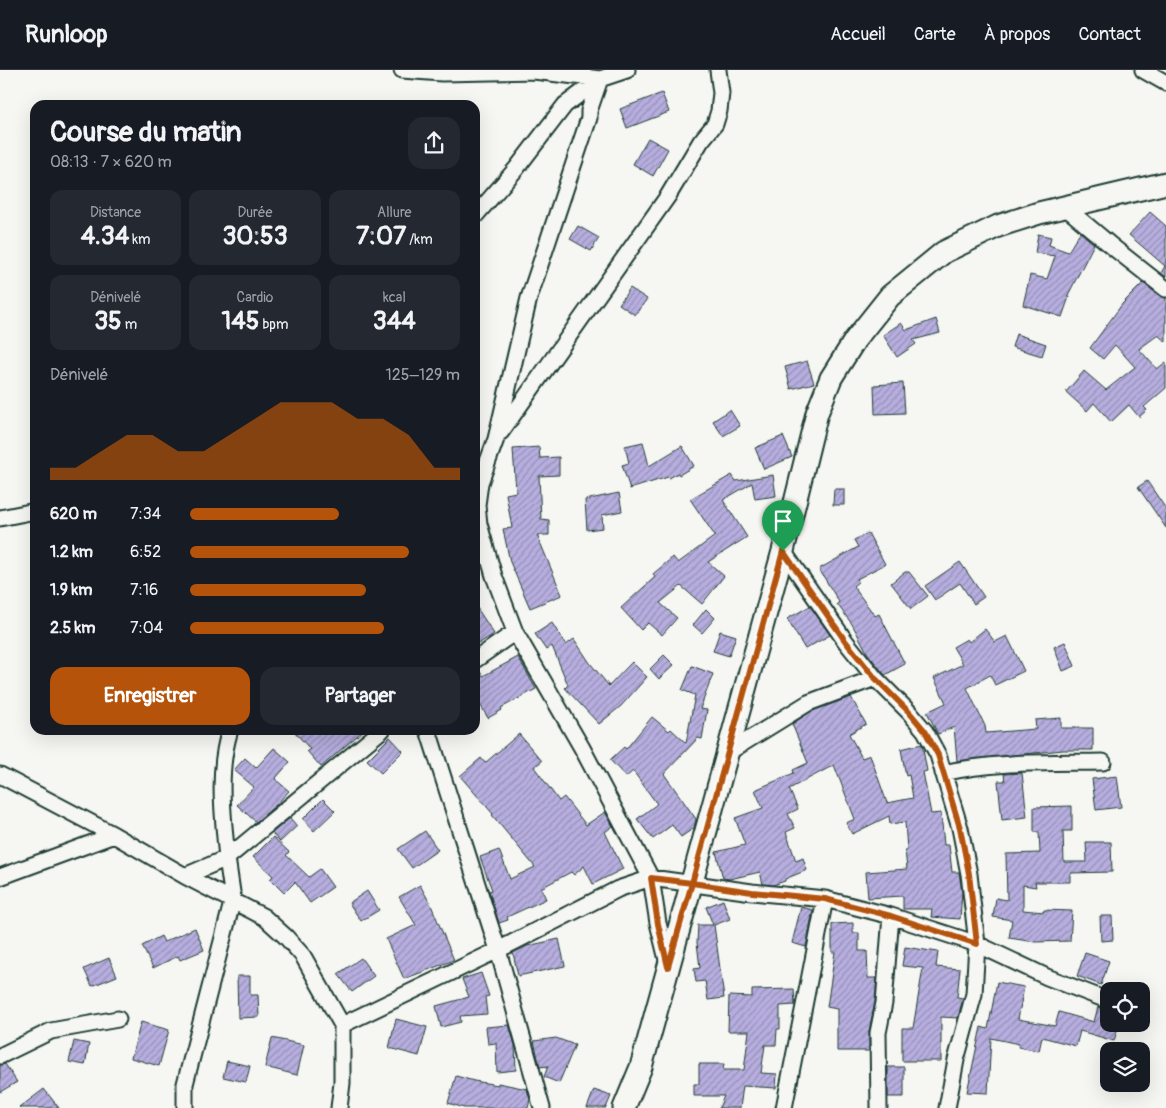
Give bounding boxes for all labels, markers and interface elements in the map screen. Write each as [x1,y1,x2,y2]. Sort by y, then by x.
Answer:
text: Runloop [25,20,108,49]
text: Accueil [830,23,886,46]
text: Carte [914,23,956,46]
text: À propos [984,23,1050,46]
text: Contact [1078,23,1141,46]
text: Course du matin [50,115,242,150]
button: share [408,117,460,169]
text: 08:13 · 7 × 620 m [50,152,172,172]
text: Distance [90,204,141,221]
text: Durée [238,204,272,221]
text: Allure [377,204,412,221]
text: 4.34 [81,221,129,252]
text: 30:53 [222,221,288,252]
text: 7:07 [356,221,406,252]
text: km [129,231,151,248]
text: /km [406,231,433,248]
text: Dénivelé [90,289,141,306]
text: Cardio [237,289,273,306]
text: kcal [383,289,406,306]
text: 35 [94,306,122,337]
text: 145 [222,306,259,337]
text: 344 [373,306,416,337]
text: m [122,316,137,333]
text: bpm [259,316,288,333]
text: Dénivelé [50,365,108,385]
text: 125–129 m [386,365,460,385]
pin [762,500,804,551]
text: 620 m [50,504,97,524]
text: 7:34 [130,504,161,524]
icon: arrive [769,507,797,535]
text: 1.2 km [50,542,93,562]
text: 6:52 [130,542,161,562]
text: 1.9 km [50,580,92,600]
text: 7:16 [130,580,158,600]
text: 2.5 km [50,618,95,638]
text: 7:04 [130,618,163,638]
button: Enregistrer [50,667,250,725]
button: Partager [260,667,460,725]
map controls [1100,982,1150,1092]
button: locate [1100,982,1150,1032]
button: layers [1100,1042,1150,1092]

